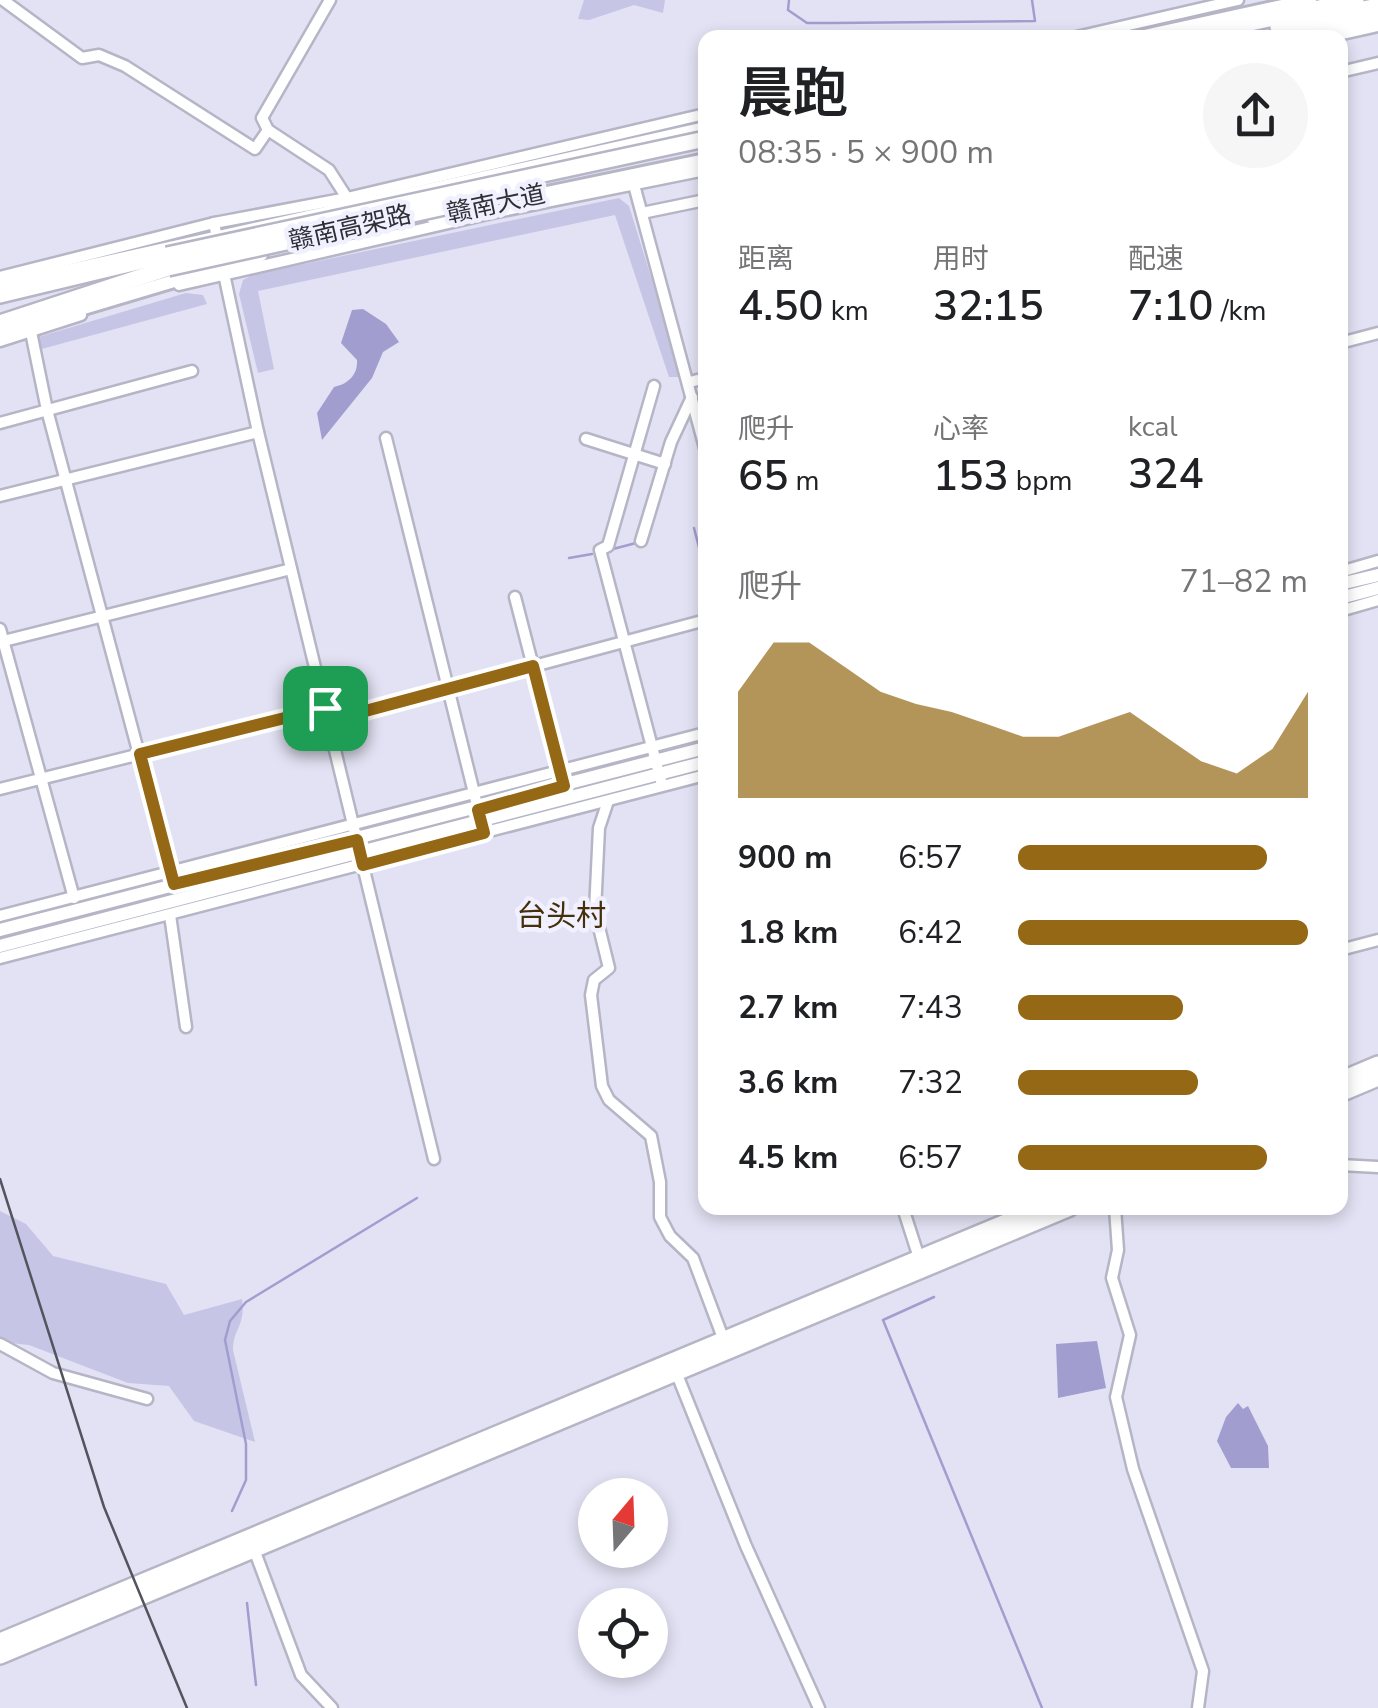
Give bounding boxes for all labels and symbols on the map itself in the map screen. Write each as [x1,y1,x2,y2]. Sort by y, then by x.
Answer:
street label: 赣南大道 [444,177,548,231]
street label: 赣南高架路 [285,197,415,259]
pin [283,666,368,751]
district label: 台头村 [516,896,606,937]
north arrow [578,1478,668,1568]

